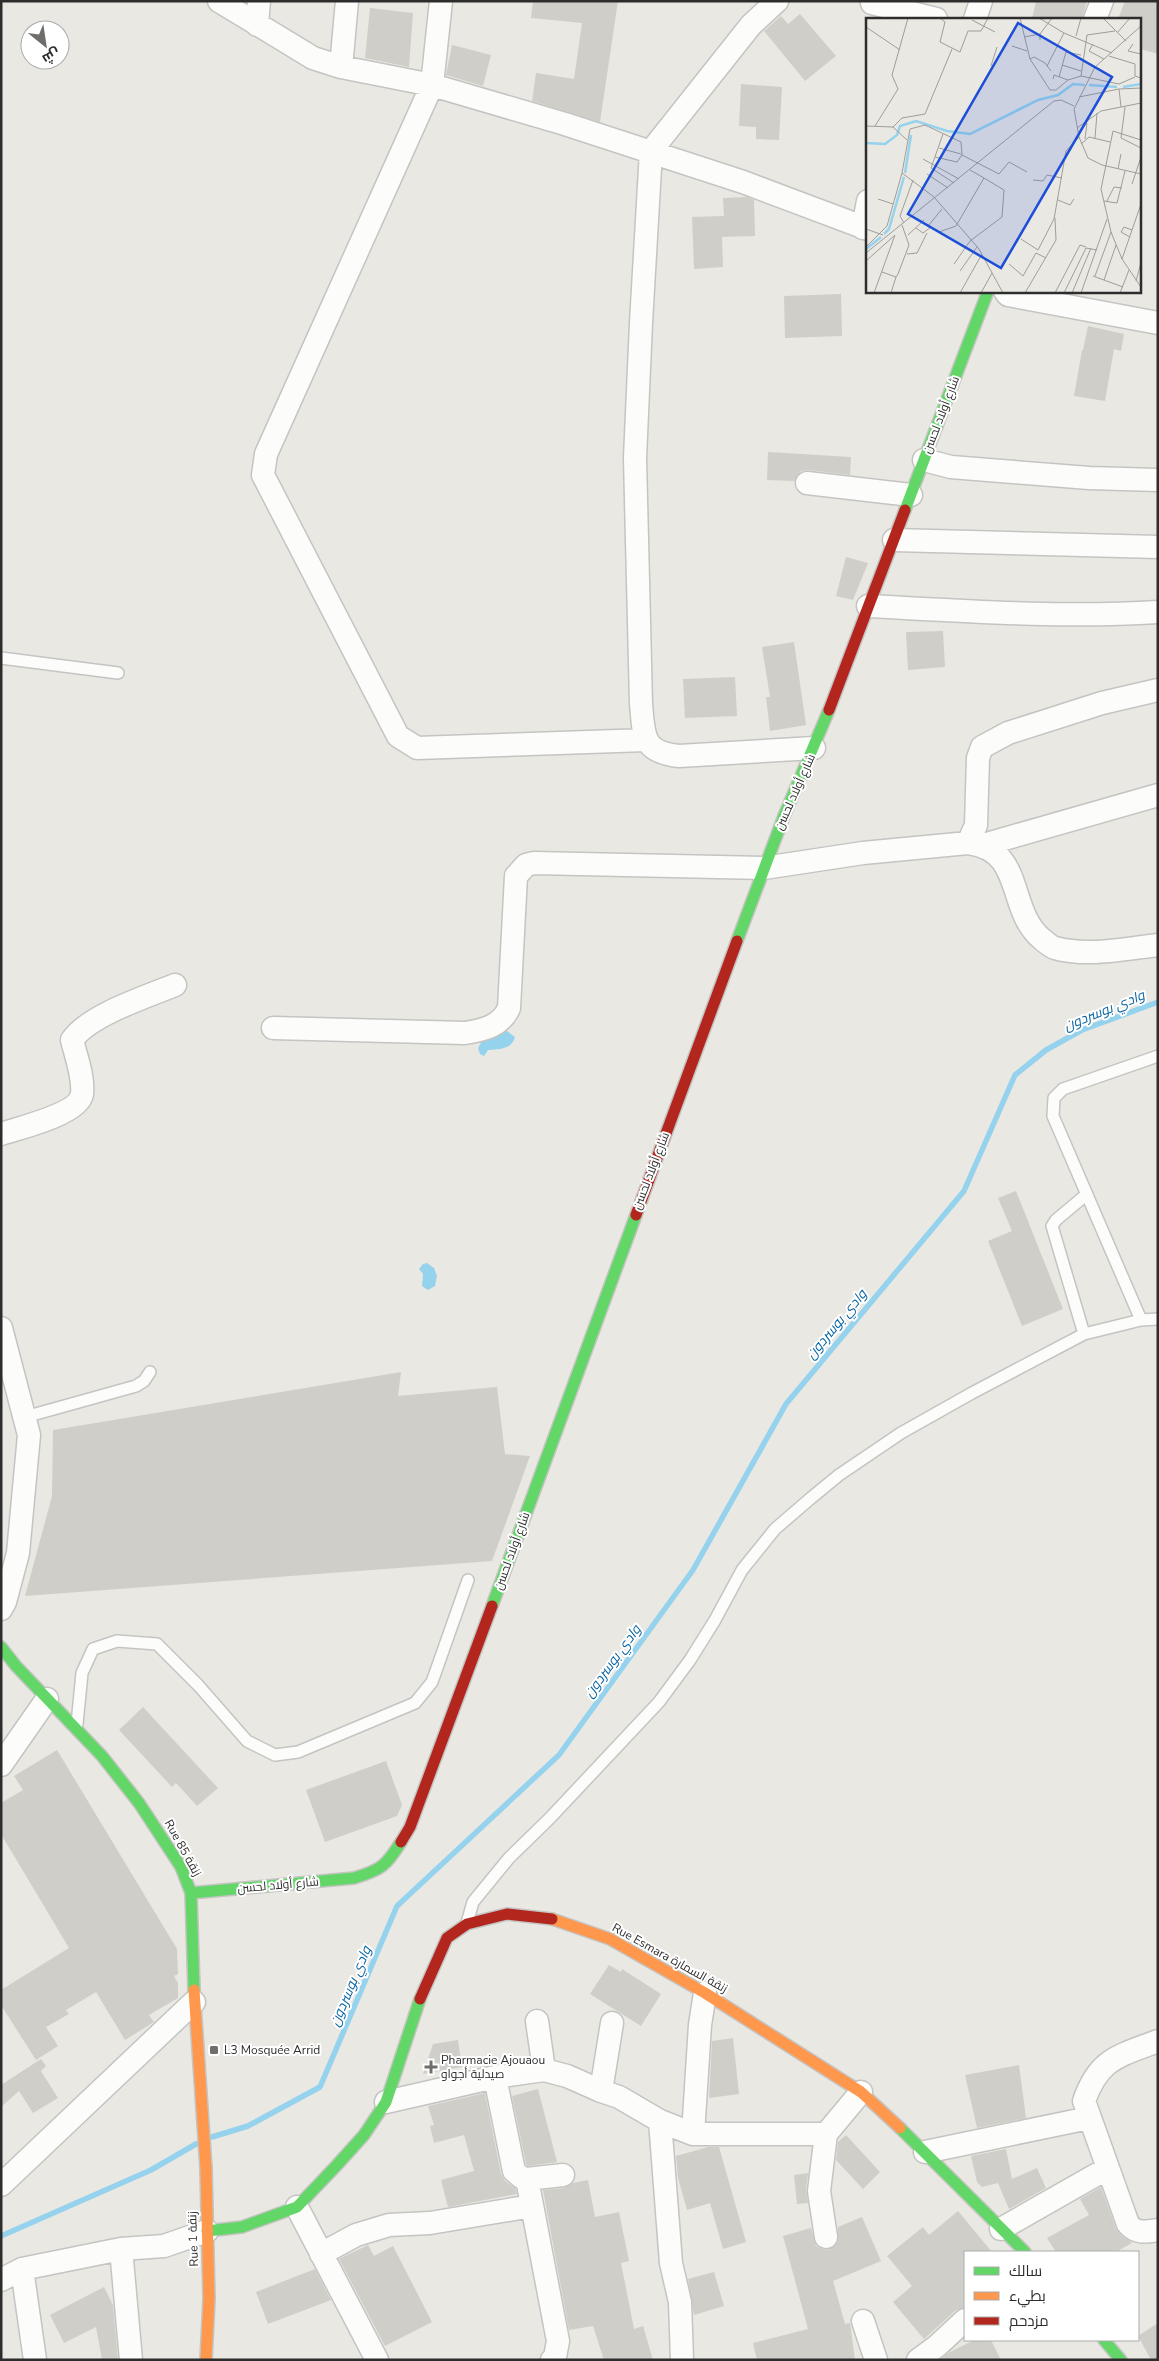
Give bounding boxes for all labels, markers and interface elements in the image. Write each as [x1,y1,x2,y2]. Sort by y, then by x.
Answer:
inset map [866,18,1142,292]
north arrow [20,20,70,70]
text: ش [39,43,64,69]
street label: شارع أولاد لحسن [919,374,963,456]
street label: شارع أولاد لحسن [771,751,819,833]
water label: وادي بوسردون [1061,985,1149,1037]
street label: شارع أولاد لحسن [629,1130,673,1212]
water label: وادي بوسردون [802,1284,874,1364]
street label: شارع أولاد لحسن [491,1510,534,1592]
water label: وادي بوسردون [580,1620,648,1703]
street label: Rue 85 زنقة [161,1817,205,1879]
street label: شارع أولاد لحسن [237,1873,319,1897]
street label: Rue Esmara زنقة السمارة [609,1920,731,1996]
water label: وادي بوسردون [325,1942,378,2030]
place label: L3 Mosquée Arrid [224,2042,320,2058]
marker: L3 Mosquée Arrid [208,2044,220,2056]
place label: Pharmacie Ajouaou صيدلية أجواو [441,2052,545,2082]
marker: Pharmacie Ajouaou صيدلية أجواو [425,2061,437,2073]
street label: Rue زنقة 1 [184,2211,202,2267]
legend [964,2251,1139,2341]
text: سالك [1009,2261,1042,2281]
text: بطيء [1009,2286,1046,2308]
text: مزدحم [1009,2311,1049,2331]

